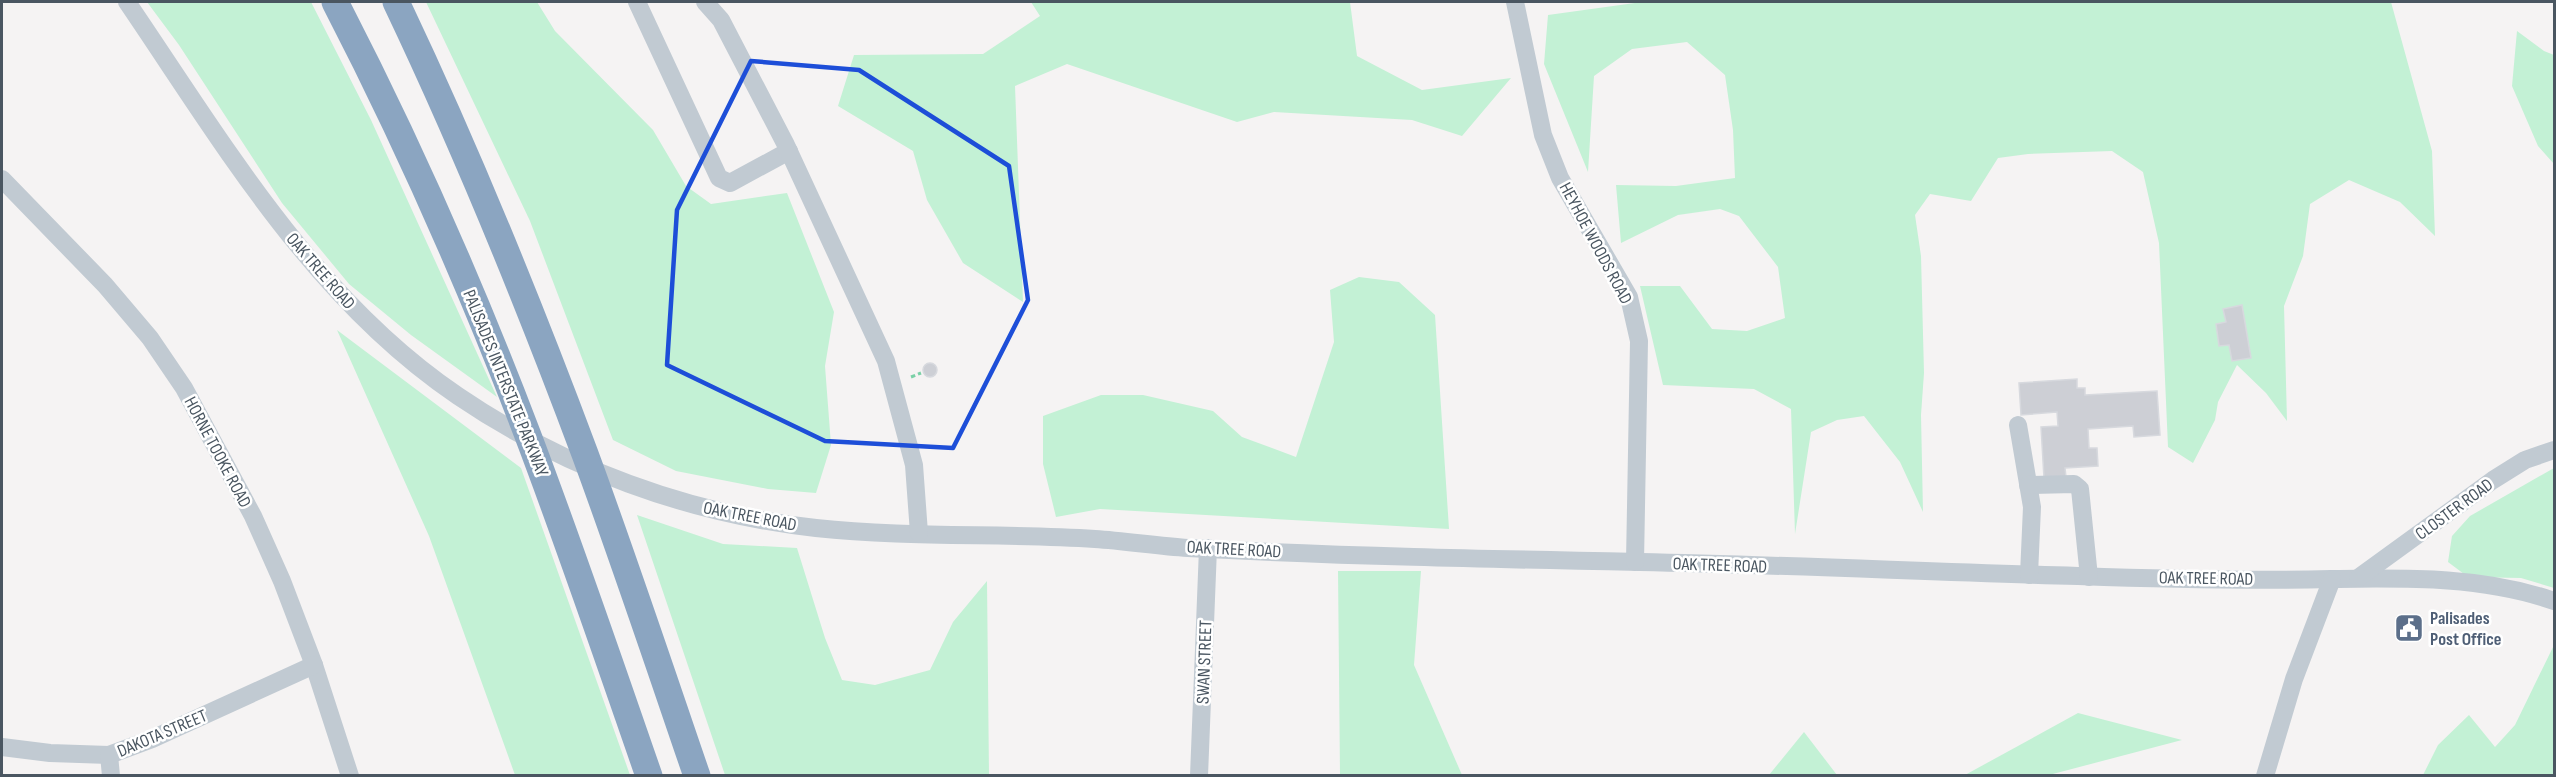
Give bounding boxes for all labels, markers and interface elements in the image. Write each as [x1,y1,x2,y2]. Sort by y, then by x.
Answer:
street label: HEYHOE WOODS ROAD [1555,179,1636,308]
street label: OAK TREE ROAD [282,229,360,314]
street label: PALISADES INTERSTATE PARKWAY [458,287,553,480]
street label: HORNE TOOKE ROAD [180,393,256,511]
street label: CLOSTER ROAD [2411,474,2497,545]
street label: OAK TREE ROAD [702,497,798,536]
street label: OAK TREE ROAD [1186,537,1282,562]
street label: OAK TREE ROAD [1672,553,1768,578]
street label: OAK TREE ROAD [2159,567,2253,590]
place label: Palisades Post Office [2430,608,2501,650]
public building icon: Palisades Post Office [2393,612,2425,644]
street label: SWAN STREET [1193,620,1216,704]
street label: DAKOTA STREET [114,705,210,762]

